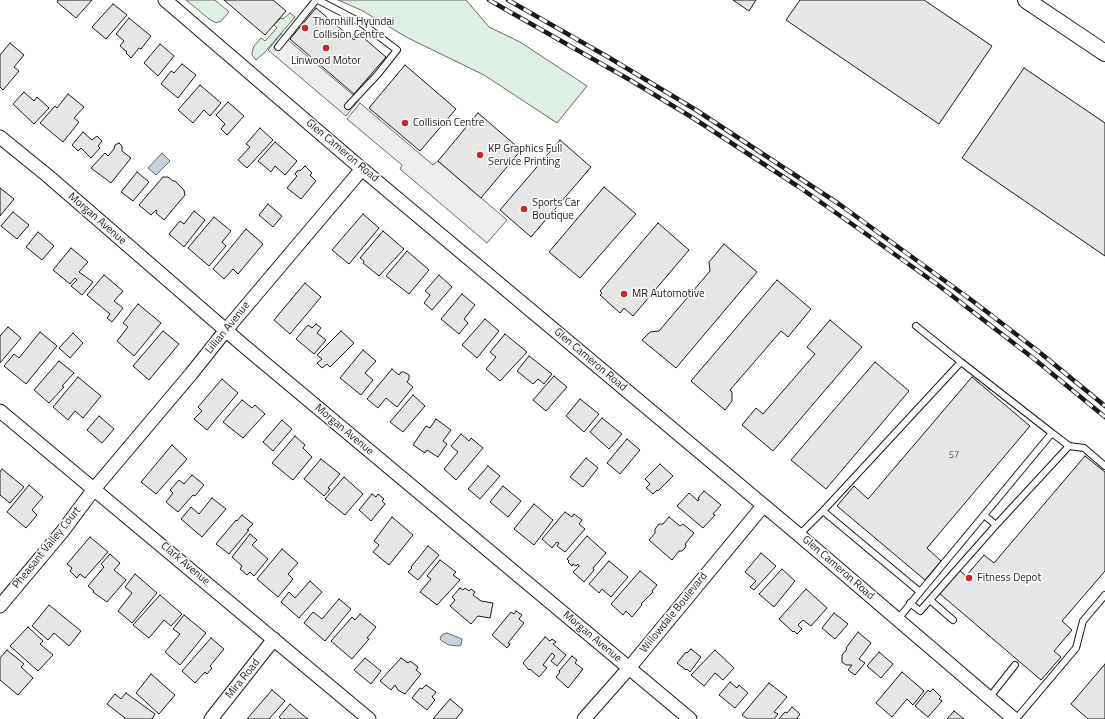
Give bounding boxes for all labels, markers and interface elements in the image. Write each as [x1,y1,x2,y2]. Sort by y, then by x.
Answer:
place label: Thornhill Hyundai Collision Centre [313,15,394,41]
marker: Thornhill Hyundai Collision Centre [300,23,310,33]
marker: Linwood Motor [321,43,331,53]
place label: Linwood Motor [291,54,361,68]
place label: Collision Centre [413,116,484,130]
street label: Glen Cameron Road [303,117,381,185]
marker: Collision Centre [400,118,410,128]
place label: KP Graphics Full Service Printing [488,142,562,168]
marker: KP Graphics Full Service Printing [475,150,485,160]
street label: Morgan Avenue [65,190,129,248]
place label: Sports Car Boutique [532,196,580,222]
marker: Sports Car Boutique [519,204,529,214]
place label: MR Automotive [632,287,704,301]
marker: MR Automotive [619,289,629,299]
street label: Lillian Avenue [203,299,253,357]
street label: Glen Cameron Road [551,326,629,394]
street label: Morgan Avenue [312,402,376,458]
house number: 57 [949,451,959,461]
street label: Pheasant Valley Court [10,504,84,592]
street label: Glen Cameron Road [799,533,877,603]
street label: Clark Avenue [158,540,212,588]
street label: Willowdale Boulevard [637,570,711,656]
place label: Fitness Depot [977,571,1041,585]
marker: Fitness Depot [964,573,974,583]
street label: Morgan Avenue [560,609,624,665]
street label: Mira Road [223,657,263,701]

